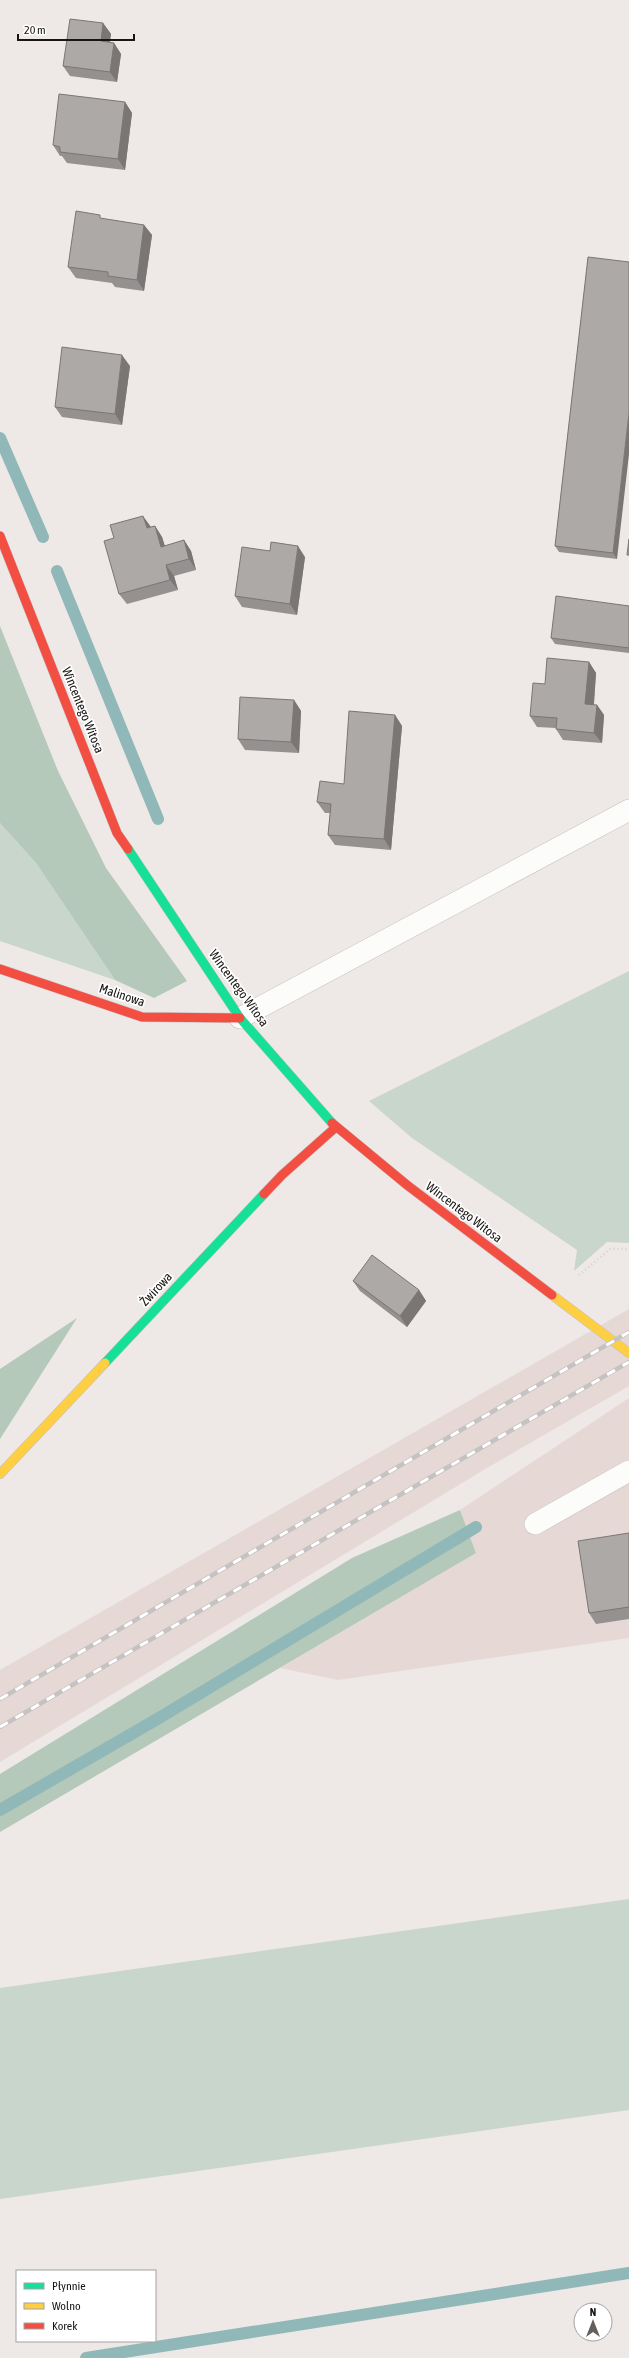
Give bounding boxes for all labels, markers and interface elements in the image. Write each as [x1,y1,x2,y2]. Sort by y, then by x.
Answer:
scale bar [18,16,134,42]
text: 20 m [24,23,46,37]
street label: Wincentego Witosa [59,665,107,755]
street label: Wincentego Witosa [206,947,272,1029]
street label: Malinowa [97,981,147,1009]
street label: Wincentego Witosa [423,1179,505,1245]
street label: Żwirowa [137,1269,175,1309]
legend [16,2270,156,2342]
text: Płynnie [52,2279,86,2293]
text: Wolno [52,2299,81,2313]
north arrow [573,2302,613,2342]
text: N [590,2306,596,2318]
text: Korek [52,2319,78,2333]

